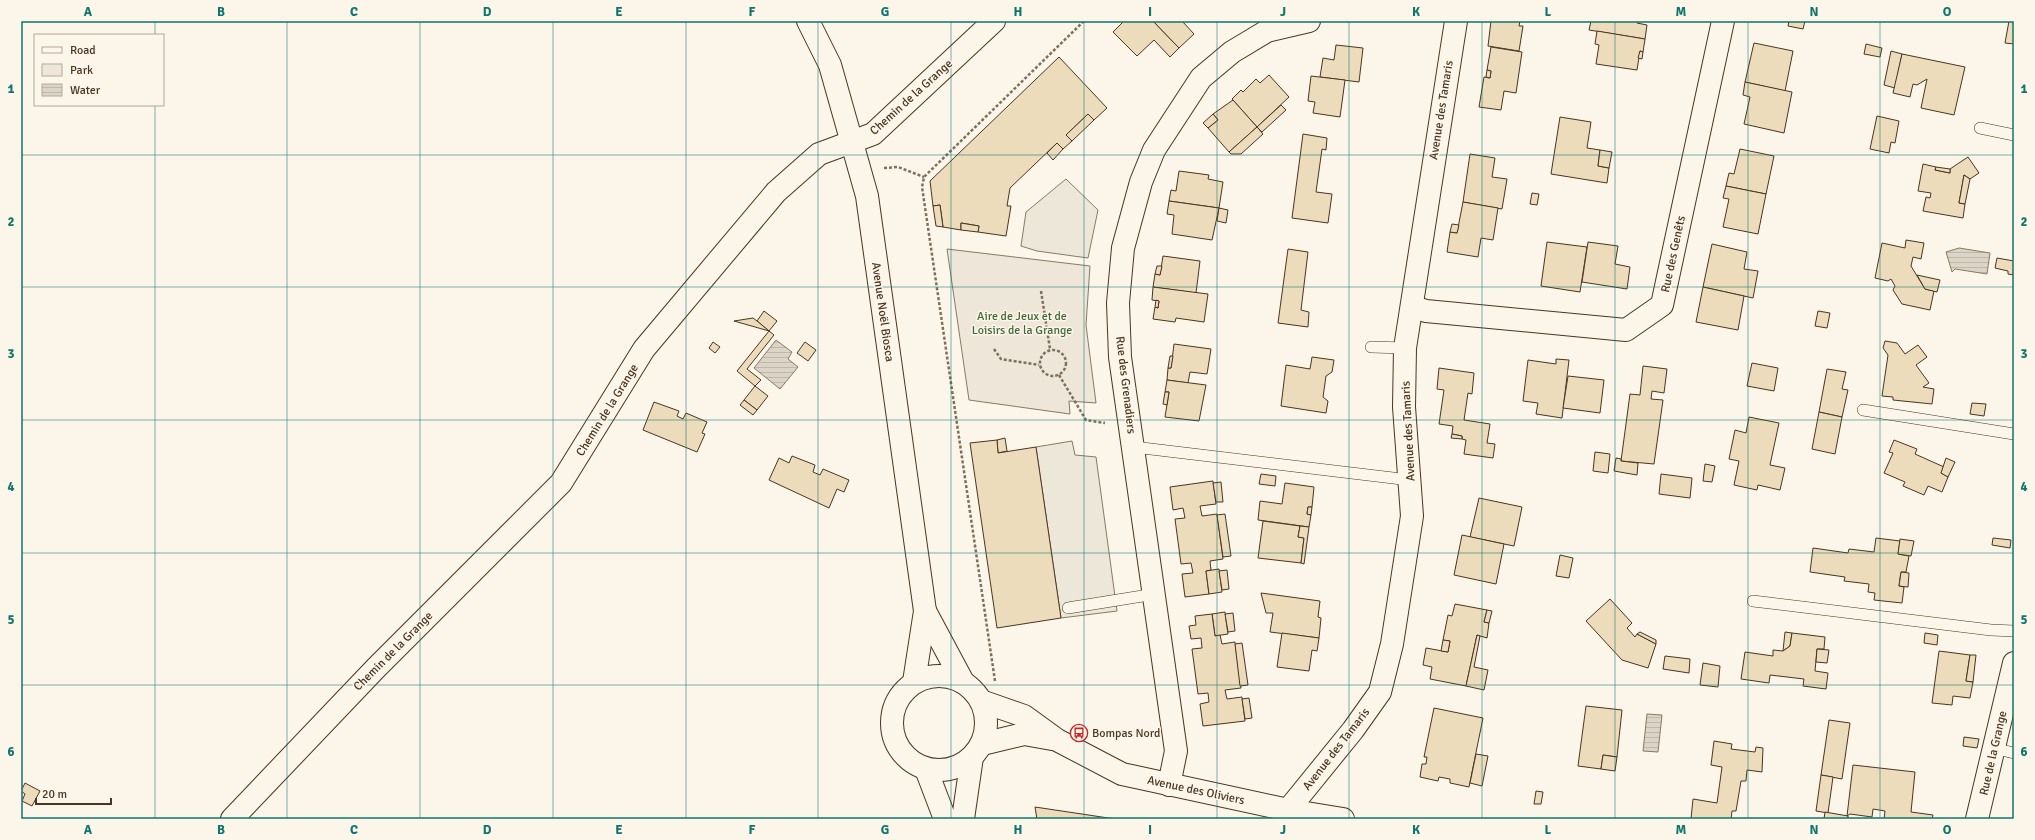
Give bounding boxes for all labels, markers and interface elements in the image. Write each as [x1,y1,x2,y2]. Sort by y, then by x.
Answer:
text: A [84,4,93,20]
text: B [217,4,225,20]
text: C [350,4,358,20]
text: D [483,4,492,20]
text: E [615,4,623,20]
text: F [749,4,756,20]
text: G [881,4,889,20]
text: H [1014,4,1022,20]
text: I [1148,4,1152,20]
text: J [1280,4,1286,20]
text: K [1412,4,1420,20]
text: L [1545,4,1552,20]
text: M [1676,4,1687,20]
text: N [1809,4,1819,20]
text: O [1943,4,1952,20]
legend [34,34,164,106]
text: Road [70,43,96,58]
street label: Chemin de la Grange [867,56,956,138]
street label: Avenue des Tamaris [1426,59,1457,161]
text: Park [70,63,93,78]
text: 1 [7,81,15,97]
text: 1 [2020,81,2028,97]
text: Water [70,83,101,98]
text: 2 [7,214,15,230]
street label: Rue des Genêts [1658,214,1689,294]
text: 2 [2020,214,2028,230]
street label: Avenue Noël Biosca [868,261,897,363]
park label: Aire de Jeux et de Loisirs de la Grange [972,309,1072,338]
street label: Rue des Grenadiers [1112,335,1139,435]
text: 3 [7,346,15,362]
text: 3 [2020,346,2028,362]
street label: Chemin de la Grange [573,361,642,459]
street label: Avenue des Tamaris [1398,380,1419,481]
text: 4 [7,479,15,495]
text: 4 [2020,479,2028,495]
street label: Chemin de la Grange [351,609,436,694]
text: 5 [7,612,15,628]
text: 5 [2020,612,2028,628]
street label: Avenue des Tamaris [1300,705,1373,793]
street label: Rue de la Grange [1976,709,2011,797]
bus stop icon: Bompas Nord [1069,723,1089,743]
place label: Bompas Nord [1092,726,1160,741]
text: 6 [7,744,15,760]
text: 6 [2020,744,2028,760]
street label: Avenue des Oliviers [1146,773,1246,808]
scale bar [36,780,111,806]
text: 20 m [42,787,67,802]
text: A [84,822,93,838]
text: B [217,822,225,838]
text: C [350,822,358,838]
text: D [483,822,492,838]
text: E [615,822,623,838]
text: F [749,822,756,838]
text: G [881,822,889,838]
text: H [1014,822,1022,838]
text: I [1148,822,1152,838]
text: J [1280,822,1286,838]
text: K [1412,822,1420,838]
text: L [1545,822,1552,838]
text: M [1676,822,1687,838]
text: N [1809,822,1819,838]
text: O [1943,822,1952,838]

